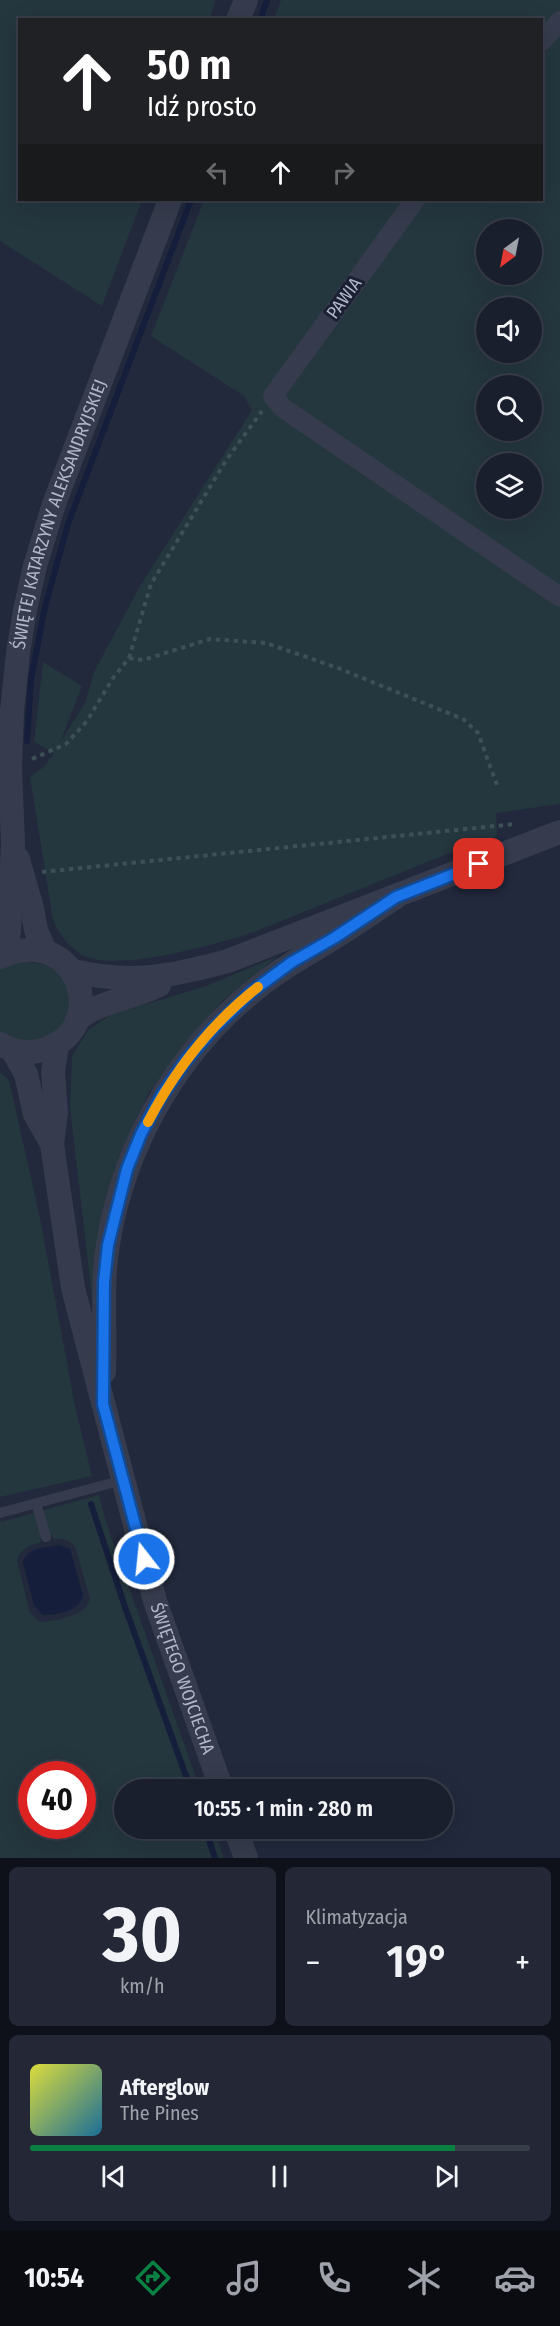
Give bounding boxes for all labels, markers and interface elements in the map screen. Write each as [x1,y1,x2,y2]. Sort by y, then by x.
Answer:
text: 50 m [147,40,231,90]
icon: ahead [48,42,126,120]
text: Idź prosto [147,91,257,123]
icon: left [201,156,234,189]
icon: ahead [264,156,297,189]
icon: right [327,156,360,189]
north arrow [476,219,542,285]
map controls [476,219,542,519]
street label: PAWIA [322,273,367,323]
button: sound [476,297,542,363]
button: search [476,375,542,441]
street label: ŚWIĘTEJ KATARZYNY ALEKSANDRYJSKIEJ [7,376,111,651]
button: layers [476,453,542,519]
pin [453,838,504,889]
icon: arrive [462,847,495,880]
position arrow [112,1527,176,1591]
street label: ŚWIĘTEGO WOJCIECHA [146,1600,220,1758]
speed limit sign: 40 [18,1761,96,1839]
text: 10:55 · 1 min · 280 m [194,1795,373,1822]
text: 30 [103,1888,182,1982]
text: Klimatyzacja [306,1905,408,1929]
text: 19° [386,1935,449,1989]
text: − [306,1943,320,1983]
text: + [515,1943,530,1983]
text: km/h [120,1974,165,1998]
text: Afterglow [120,2074,209,2101]
text: The Pines [120,2101,199,2125]
icon: previous [97,2160,130,2193]
icon: pause [263,2160,296,2193]
icon: next [430,2160,463,2193]
icon: directions [132,2257,174,2299]
icon: music [223,2257,265,2299]
icon: phone [313,2257,355,2299]
icon: climate [403,2257,445,2299]
icon: car [494,2257,536,2299]
text: 10:54 [24,2262,84,2294]

